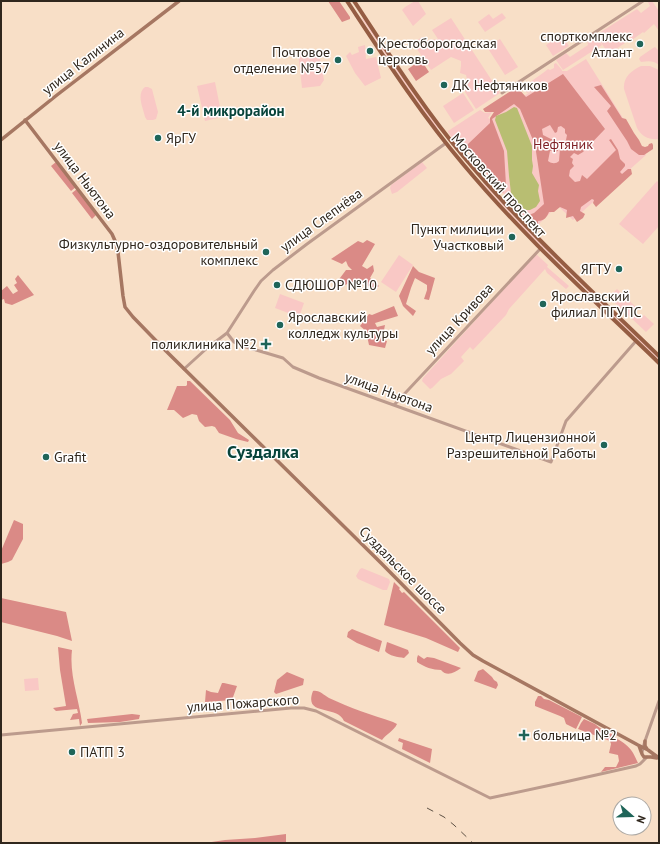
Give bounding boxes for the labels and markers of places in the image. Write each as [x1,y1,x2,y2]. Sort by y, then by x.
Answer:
place label: спорткомплекс Атлант [540,27,632,61]
place label: Крестоборогодская церковь [378,34,497,68]
marker: спорткомплекс Атлант [635,39,645,49]
place label: Почтовое отделение №57 [233,43,330,77]
marker: Крестоборогодская церковь [365,46,375,56]
marker: Почтовое отделение №57 [333,55,343,65]
place label: ДК Нефтяников [452,76,548,94]
marker: ДК Нефтяников [439,80,449,90]
place label: ЯрГУ [166,129,196,147]
marker: ЯрГУ [153,133,163,143]
place label: Пункт милиции Участковый [411,220,504,254]
marker: Пункт милиции Участковый [507,232,517,242]
place label: Физкультурно-оздоровительный комплекс [59,235,258,269]
marker: Физкультурно-оздоровительный комплекс [261,247,271,257]
place label: ЯГТУ [581,260,611,278]
marker: ЯГТУ [614,264,624,274]
place label: СДЮШОР №10 [285,276,377,294]
marker: СДЮШОР №10 [272,280,282,290]
place label: Ярославский филиал ПГУПС [551,287,641,321]
marker: Ярославский филиал ПГУПС [538,299,548,309]
place label: Ярославский колледж культуры [288,308,398,342]
marker: Ярославский колледж культуры [275,320,285,330]
place label: поликлиника №2 [151,335,257,353]
marker: поликлиника №2 [260,338,272,350]
place label: Центр Лицензионной Разрешительной Работы [447,428,596,462]
marker: Центр Лицензионной Разрешительной Работы [599,440,609,450]
place label: Grafit [54,448,87,466]
marker: Grafit [41,452,51,462]
place label: больница №2 [533,726,617,744]
marker: больница №2 [518,729,530,741]
place label: ПАТП 3 [80,743,125,761]
marker: ПАТП 3 [67,747,77,757]

